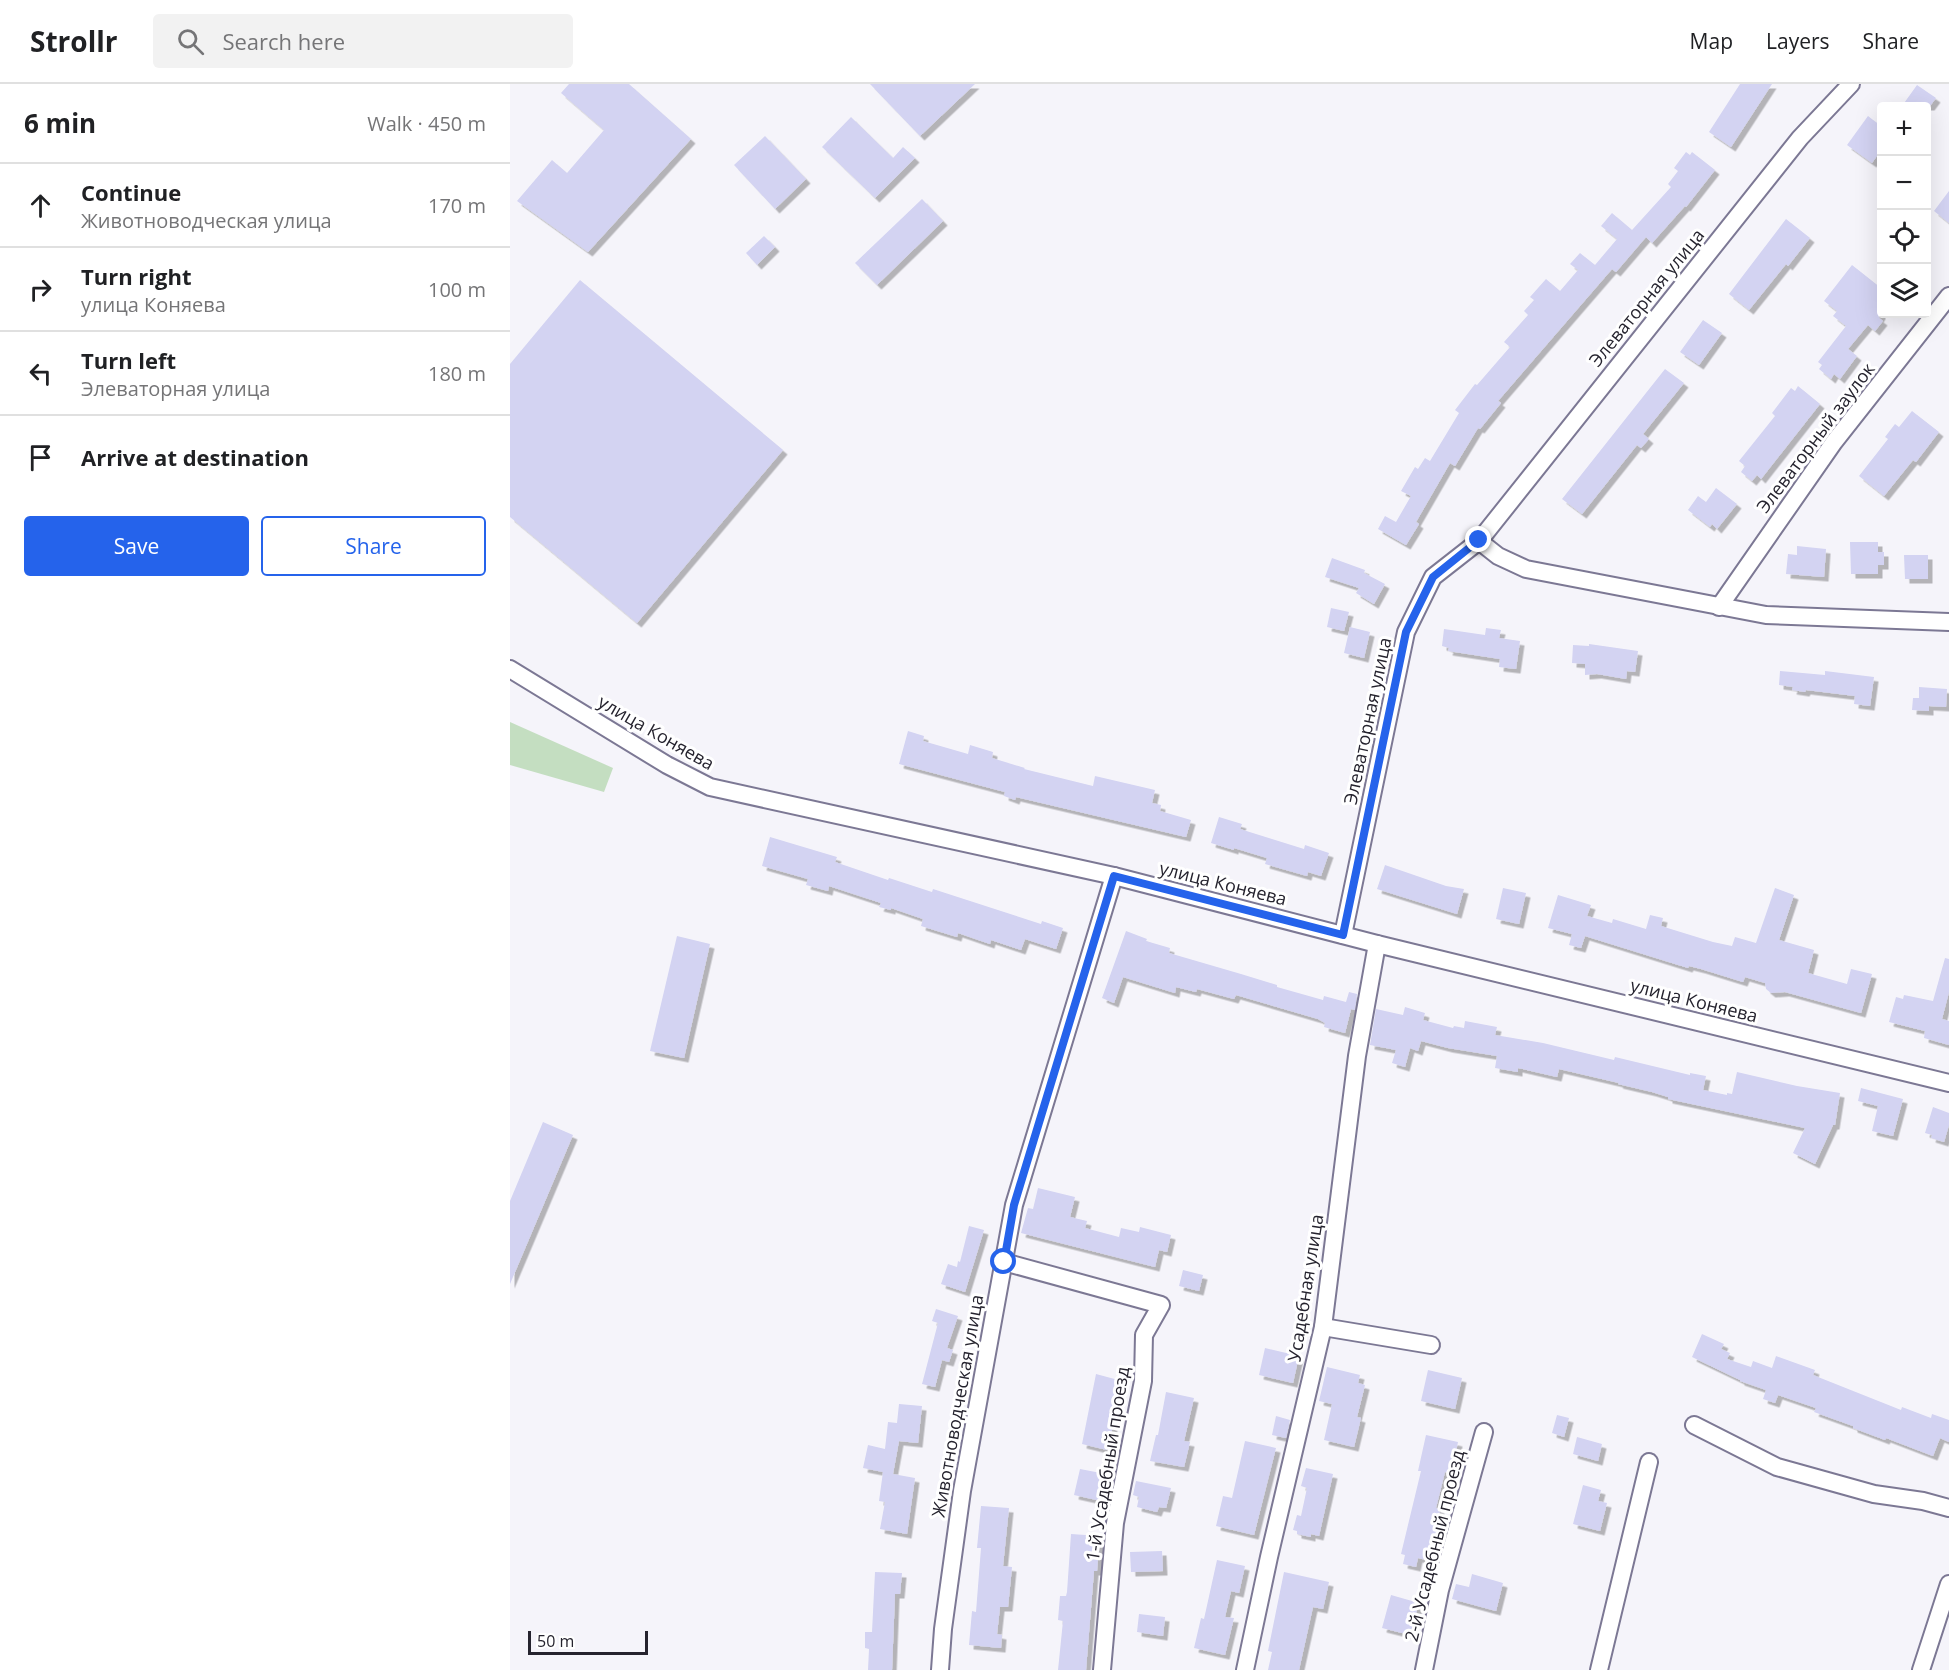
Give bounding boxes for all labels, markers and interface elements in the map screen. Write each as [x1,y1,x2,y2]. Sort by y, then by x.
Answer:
search box [153,14,573,68]
text: Strollr [30,22,117,60]
icon: search [174,25,207,58]
text: Search here [222,26,345,56]
text: Map [1690,27,1733,55]
text: Layers [1766,27,1830,55]
text: Share [1863,27,1919,55]
map controls [1877,102,1931,318]
button: + [1877,102,1931,156]
text: 6 min [24,105,96,141]
text: Walk · 450 m [367,110,486,137]
button: − [1877,156,1931,210]
text: Continue [81,177,181,207]
icon: ahead [24,189,57,222]
text: 170 m [428,192,486,219]
text: Животноводческая улица [81,207,332,234]
button: locate [1877,210,1931,264]
street label: Элеваторная улица [1583,224,1709,371]
text: Turn right [81,261,192,291]
button: layers [1877,264,1931,318]
icon: right [24,273,57,306]
text: 100 m [428,276,486,303]
text: улица Коняева [81,291,226,318]
text: Turn left [81,345,176,375]
icon: left [24,357,57,390]
street label: Элеваторный заулок [1751,357,1880,517]
text: 180 m [428,360,486,387]
text: Элеваторная улица [81,375,270,402]
icon: arrive [24,441,57,474]
text: Arrive at destination [81,442,309,472]
button: Save [24,516,249,576]
button: Share [261,516,486,576]
route end [1465,526,1491,552]
street label: Элеваторная улица [1338,635,1396,807]
street label: улица Коняева [594,689,719,775]
street label: улица Коняева [1157,856,1289,910]
street label: улица Коняева [1628,973,1760,1027]
street label: Усадебная улица [1282,1212,1329,1363]
route start [990,1248,1016,1274]
street label: Животноводческая улица [926,1293,988,1519]
street label: 1-й Усадебный проезд [1080,1365,1134,1563]
street label: 2-й Усадебный проезд [1399,1447,1469,1644]
scale bar [528,1628,648,1656]
text: 50 m [537,1630,574,1652]

